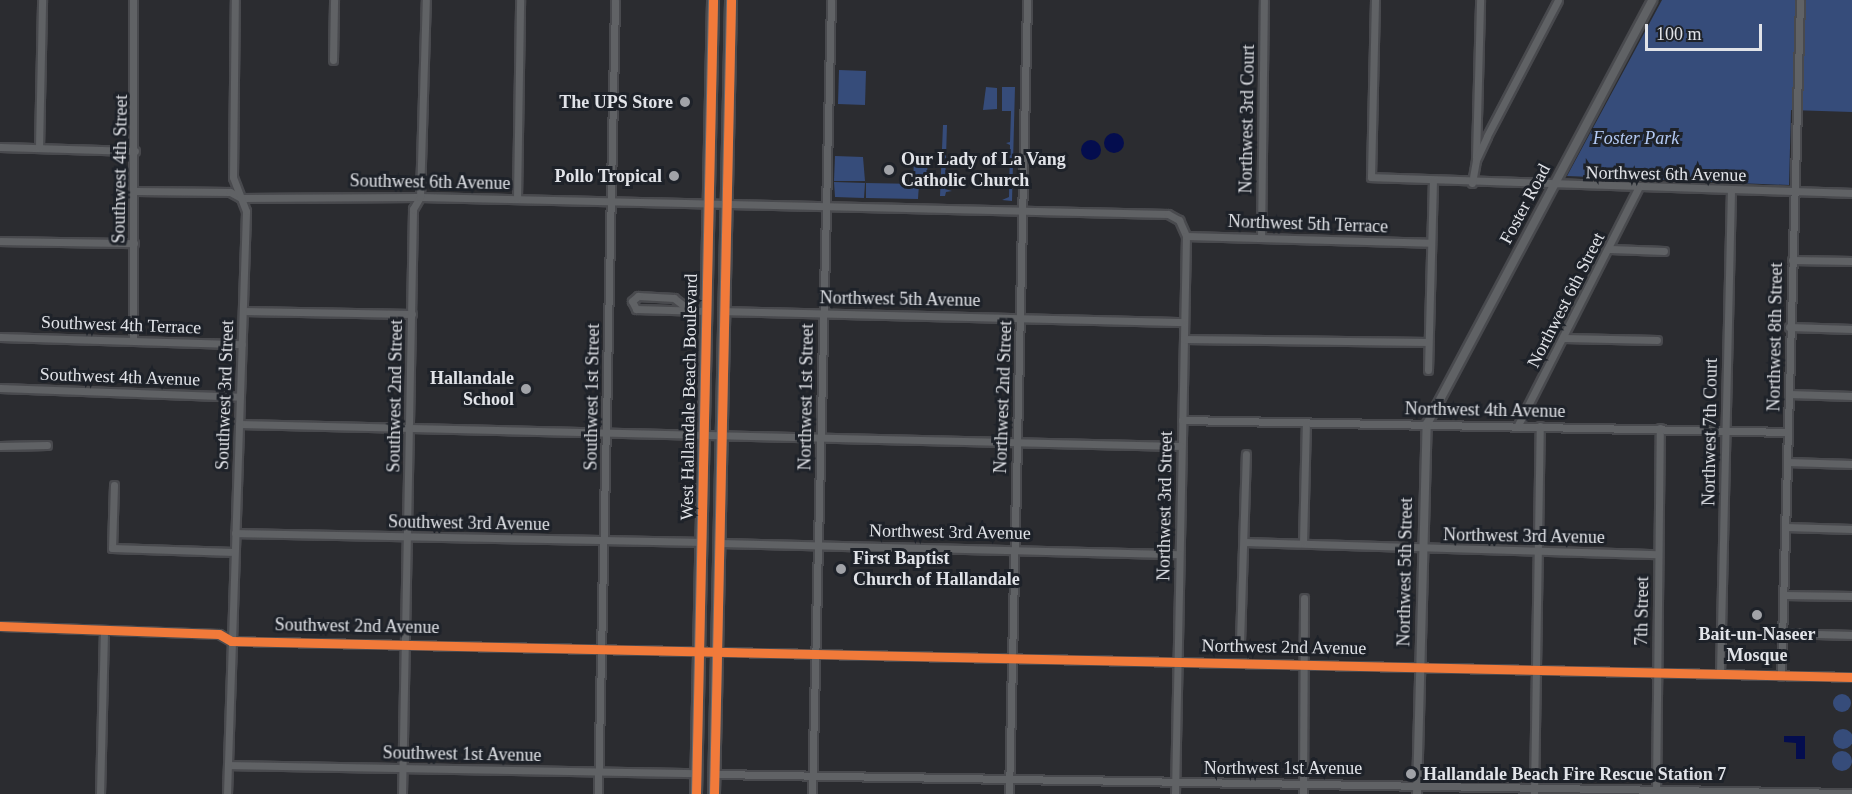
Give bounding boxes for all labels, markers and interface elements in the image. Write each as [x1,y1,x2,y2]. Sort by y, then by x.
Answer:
scale bar [1648,12,1765,50]
text: 100 m [1656,24,1702,44]
street label: Northwest 3rd Court [1235,44,1259,194]
place label: The UPS Store [559,91,673,113]
street label: Southwest 4th Street [108,94,132,244]
marker: The UPS Store [678,95,692,109]
park label: Foster Park [1593,127,1679,149]
place label: Our Lady of La Vang Catholic Church [901,149,1066,192]
street label: Foster Road [1495,160,1555,248]
street label: Northwest 6th Avenue [1585,162,1747,186]
marker: Our Lady of La Vang Catholic Church [882,163,896,177]
place label: Pollo Tropical [554,165,662,187]
marker: Pollo Tropical [667,169,681,183]
street label: Southwest 6th Avenue [349,170,511,194]
street label: Northwest 5th Terrace [1227,210,1389,238]
street label: Northwest 6th Street [1523,229,1609,371]
street label: Northwest 8th Street [1763,262,1787,412]
street label: West Hallandale Beach Boulevard [676,273,702,521]
street label: Northwest 5th Avenue [819,287,981,311]
street label: Southwest 4th Terrace [40,311,202,339]
street label: Southwest 2nd Street [383,319,407,473]
street label: Southwest 3rd Street [212,320,238,470]
street label: Northwest 2nd Street [990,320,1016,474]
street label: Southwest 1st Street [580,323,604,471]
street label: Northwest 1st Street [794,323,818,471]
street label: Northwest 7th Court [1698,358,1722,506]
street label: Southwest 4th Avenue [39,363,201,391]
place label: Hallandale School [430,368,514,410]
marker: Hallandale School [519,382,533,396]
street label: Northwest 4th Avenue [1404,398,1566,422]
street label: Northwest 3rd Street [1153,431,1177,581]
street label: Northwest 5th Street [1393,497,1417,647]
street label: Southwest 3rd Avenue [388,511,550,535]
street label: Northwest 3rd Avenue [869,520,1031,544]
street label: Northwest 3rd Avenue [1443,524,1605,548]
place label: First Baptist Church of Hallandale [853,548,1020,590]
marker: First Baptist Church of Hallandale [834,562,848,576]
street label: 7th Street [1631,576,1653,646]
marker: Bait-un-Naseer Mosque [1750,608,1764,622]
street label: Southwest 2nd Avenue [274,614,440,638]
place label: Bait-un-Naseer Mosque [1699,624,1815,666]
street label: Northwest 2nd Avenue [1201,635,1367,659]
street label: Southwest 1st Avenue [382,742,542,766]
street label: Northwest 1st Avenue [1203,757,1363,779]
place label: Hallandale Beach Fire Rescue Station 7 [1423,763,1726,785]
marker: Hallandale Beach Fire Rescue Station 7 [1404,767,1418,781]

